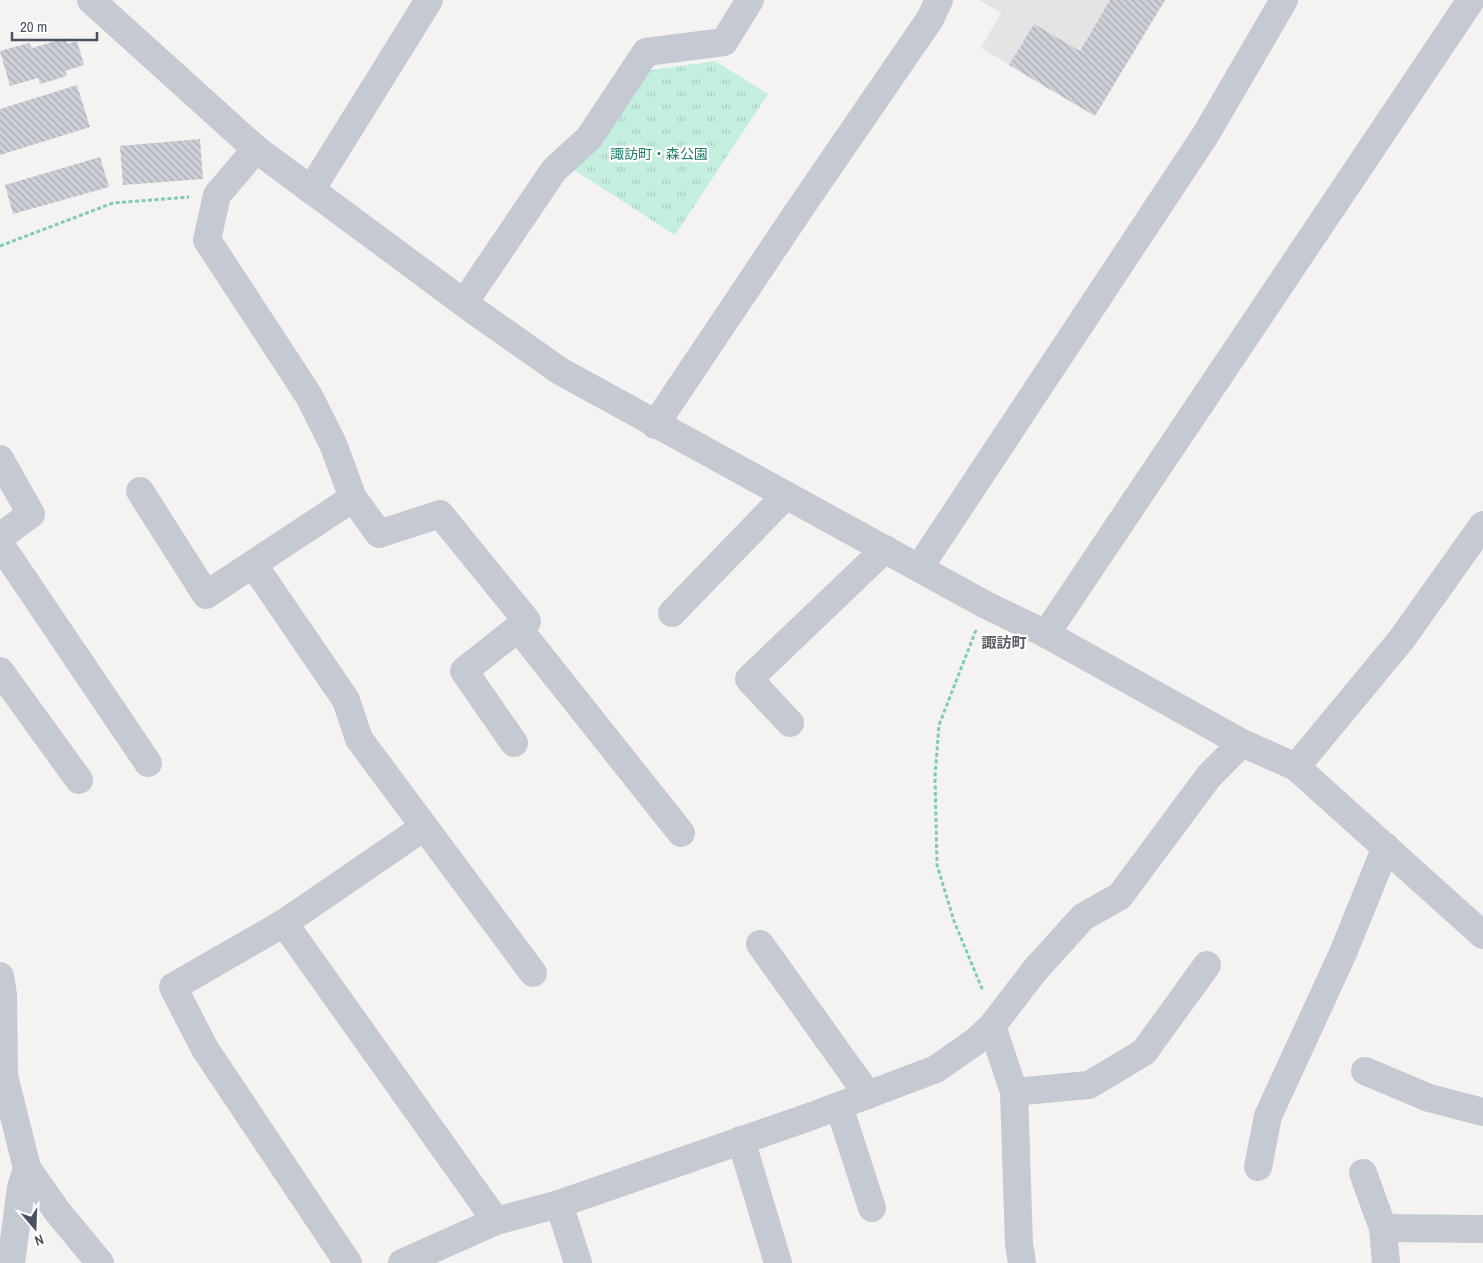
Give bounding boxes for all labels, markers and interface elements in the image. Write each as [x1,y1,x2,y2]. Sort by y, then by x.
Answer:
scale bar [12,10,98,42]
text: 20 m [20,16,47,37]
park label: 諏訪町・森公園 [610,145,708,163]
district label: 諏訪町 [981,632,1027,653]
north arrow [10,1203,60,1253]
text: N [32,1230,46,1250]

